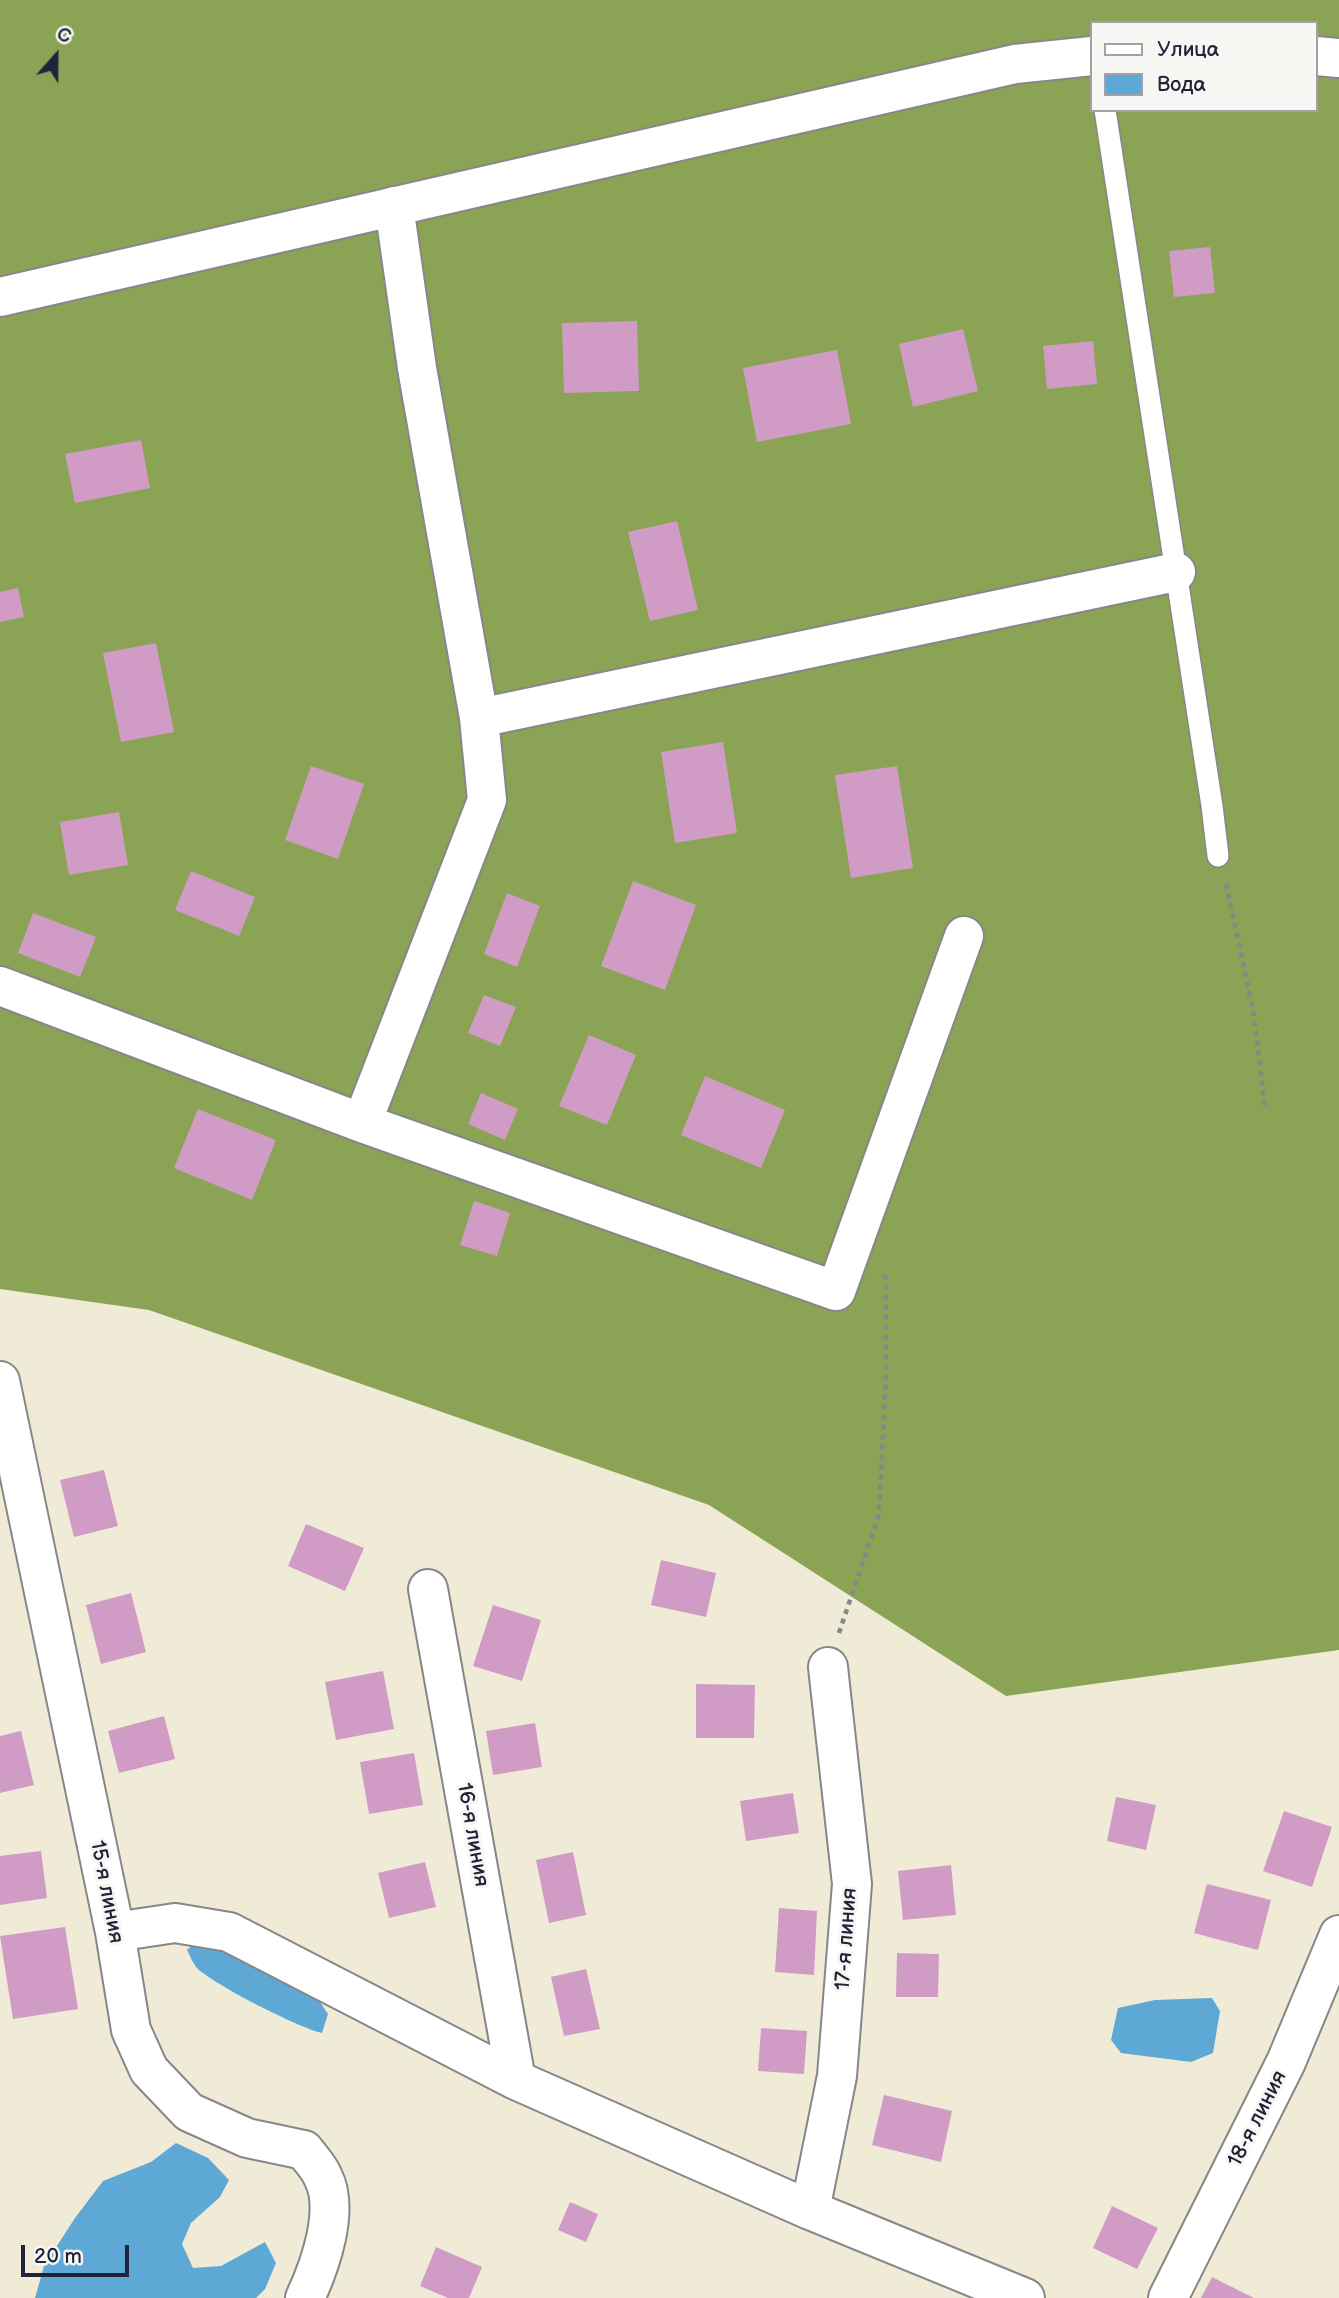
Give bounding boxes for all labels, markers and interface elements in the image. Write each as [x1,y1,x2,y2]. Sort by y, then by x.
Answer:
north arrow [21,21,91,91]
legend [1090,21,1318,112]
text: С [53,23,74,49]
text: Улица [1157,37,1219,62]
text: Вода [1157,72,1206,97]
street label: 16-я линия [450,1781,494,1889]
street label: 15-я линия [84,1839,128,1945]
street label: 17-я линия [831,1887,863,1991]
street label: 18-я линия [1223,2067,1293,2171]
scale bar [24,2232,133,2276]
text: 20 m [34,2244,82,2269]

